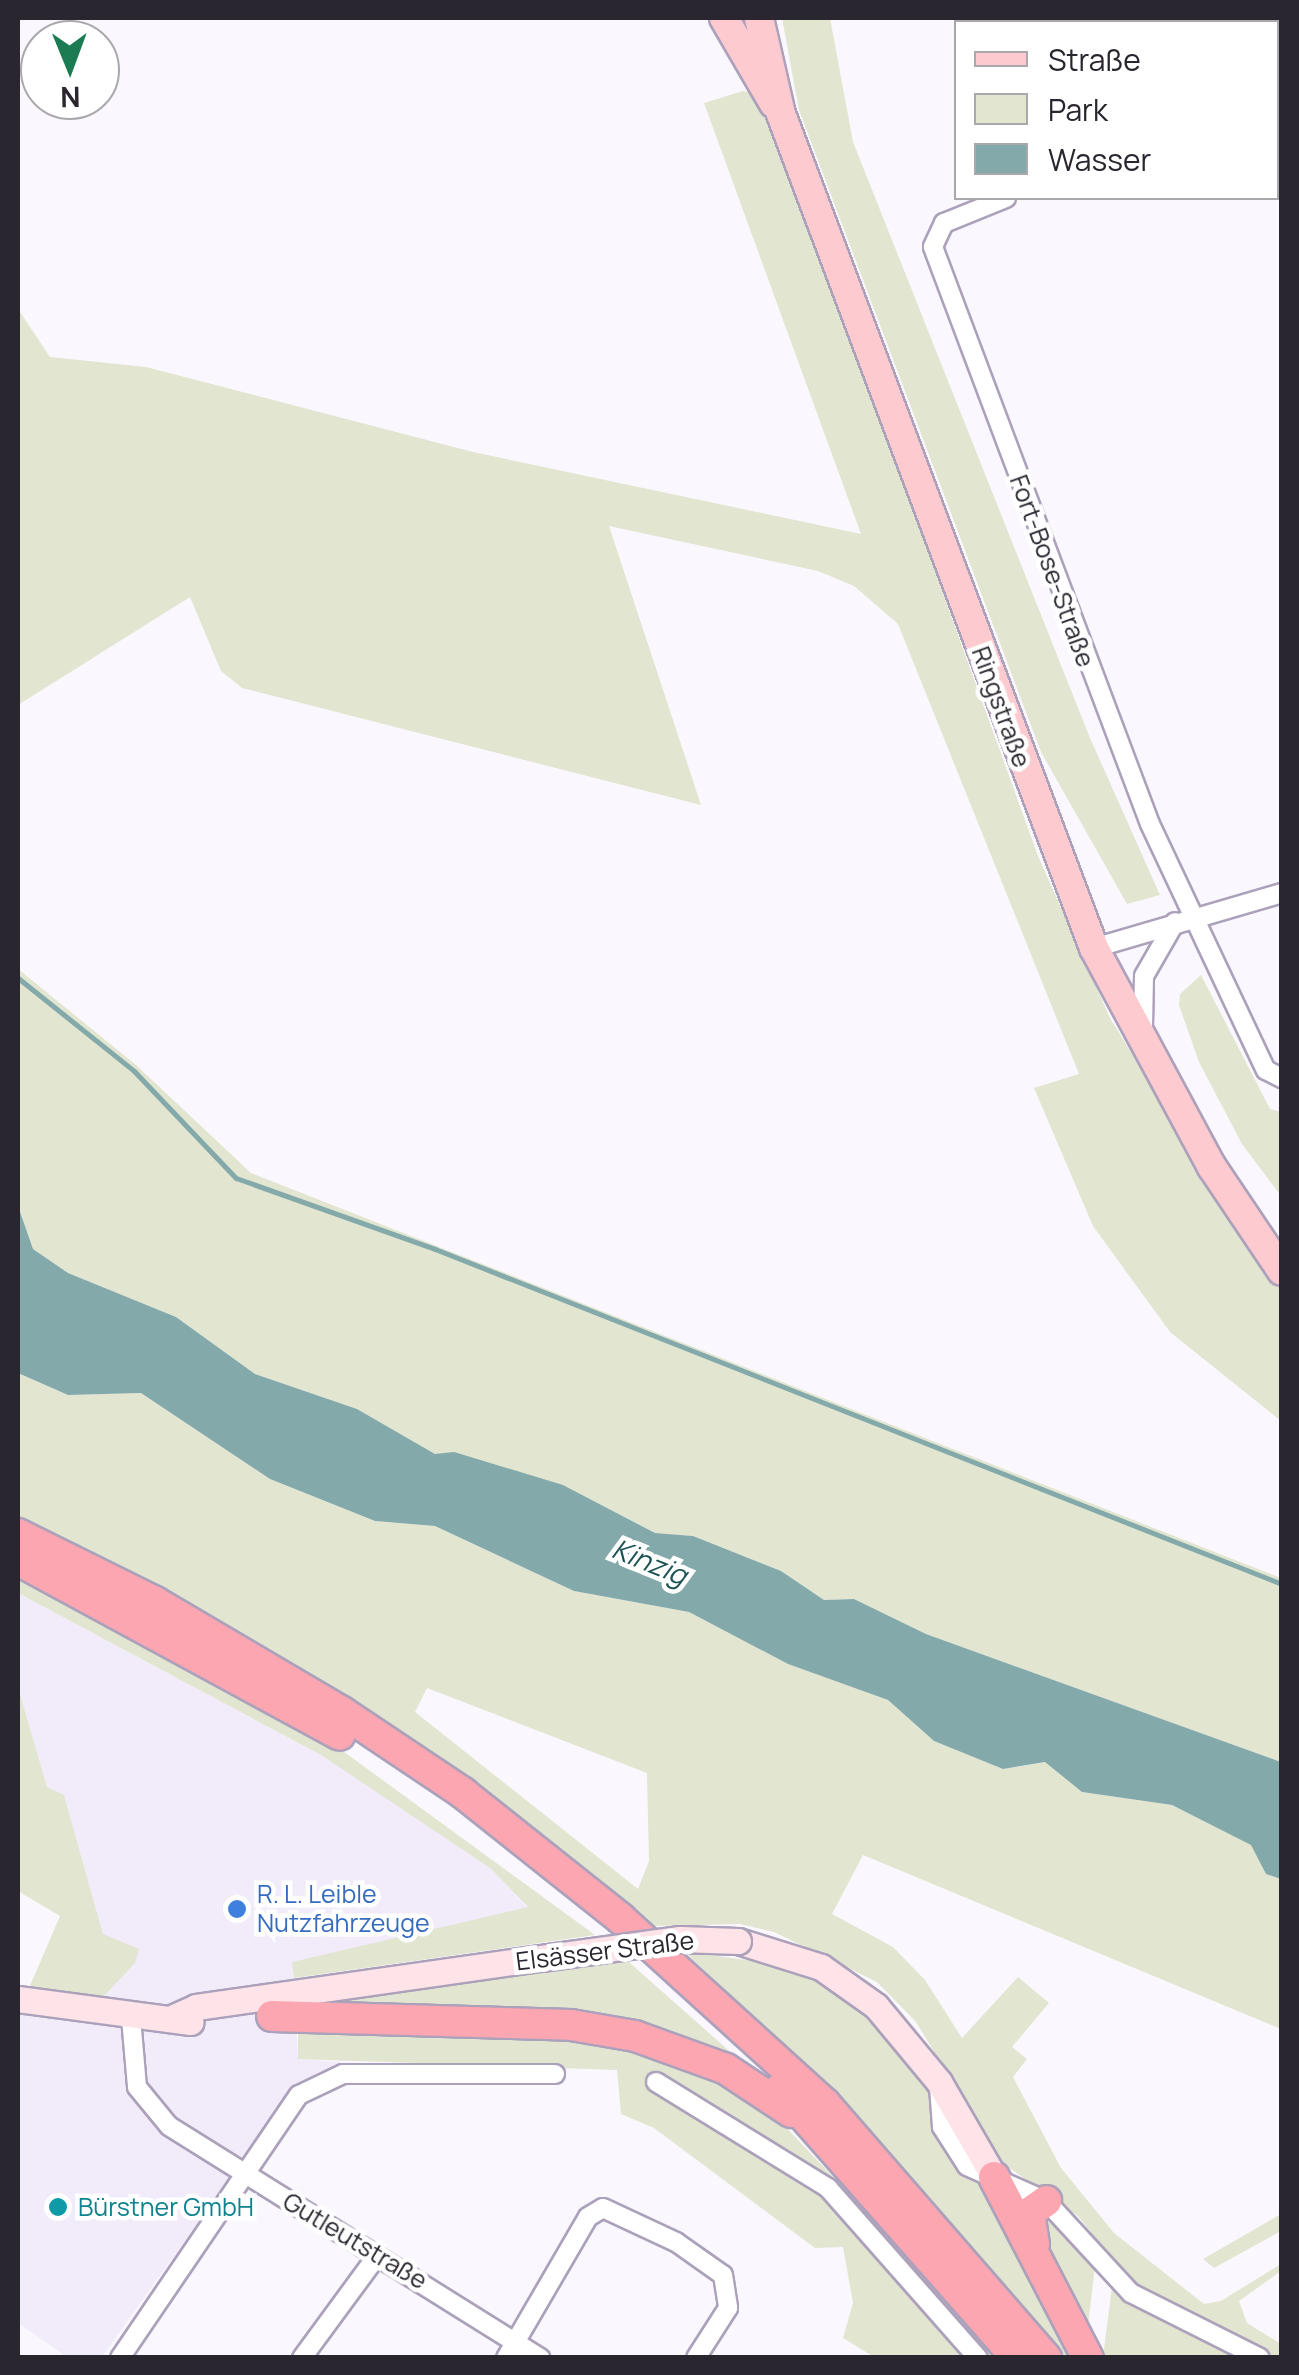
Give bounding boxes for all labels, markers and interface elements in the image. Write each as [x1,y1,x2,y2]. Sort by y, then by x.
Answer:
north arrow [20,20,120,120]
legend [954,20,1279,200]
text: Straße [1048,39,1141,80]
text: N [60,79,81,117]
text: Park [1048,89,1108,130]
text: Wasser [1048,139,1151,180]
street label: Fort-Bose-Straße [1003,471,1101,671]
street label: Ringstraße [965,642,1037,772]
water label: Kinzig [608,1531,692,1591]
place label: R. L. Leible Nutzfahrzeuge [257,1880,430,1939]
marker: R. L. Leible Nutzfahrzeuge [226,1898,248,1920]
street label: Elsässer Straße [514,1925,696,1977]
street label: Gutleutstraße [277,2186,433,2296]
place label: Bürstner GmbH [78,2192,254,2222]
marker: Bürstner GmbH [47,2196,69,2218]

